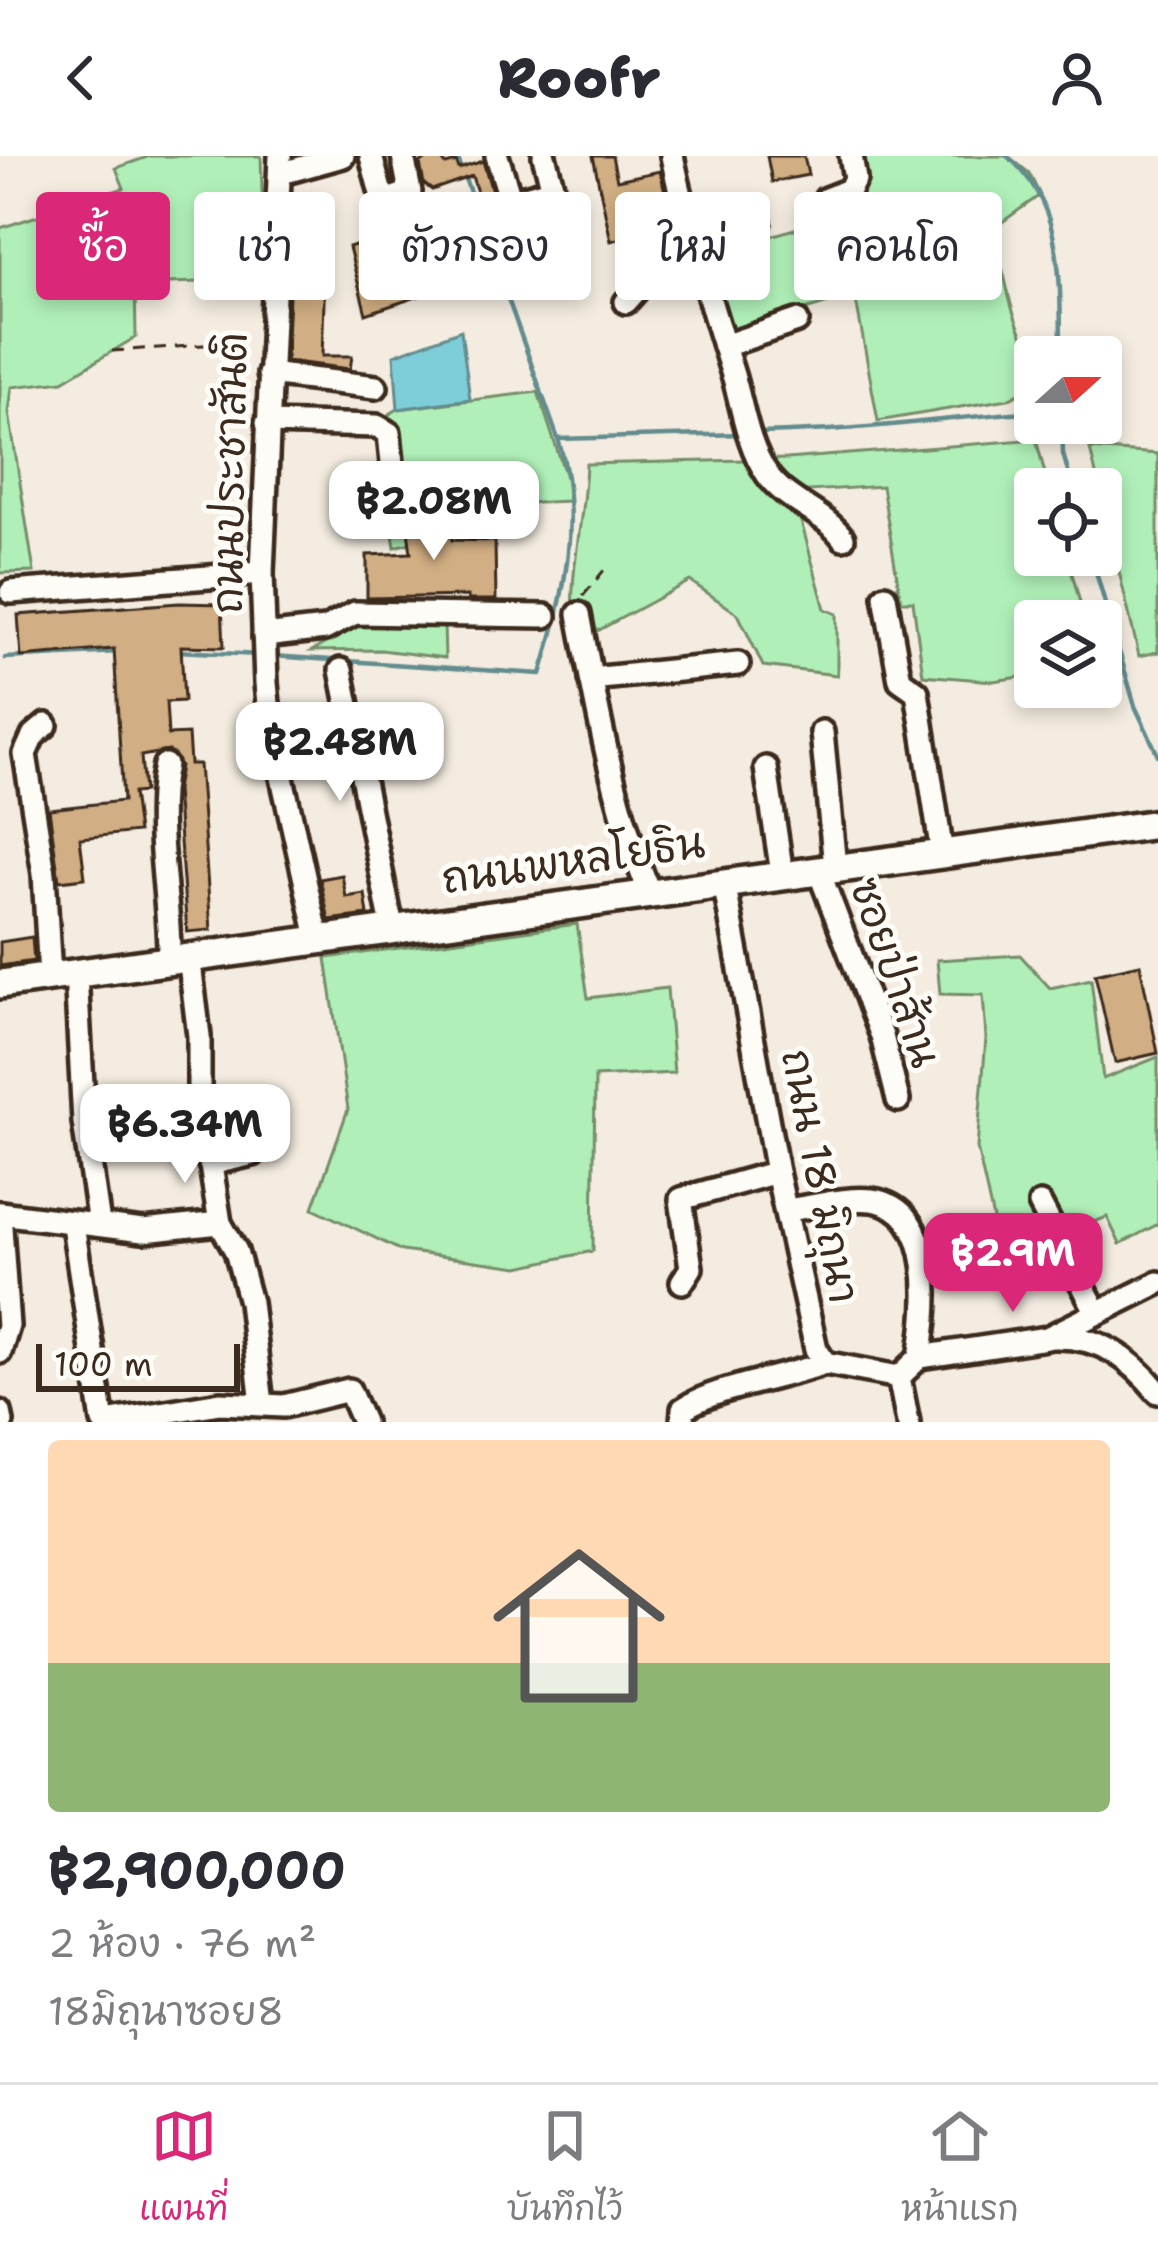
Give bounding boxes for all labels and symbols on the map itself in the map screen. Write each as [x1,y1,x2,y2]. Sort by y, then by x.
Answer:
street label: ถนนประชาสันติ [199,332,259,614]
north arrow [1014,336,1122,444]
pin: ฿2.08M [336,461,532,563]
pin: ฿2.48M [242,702,438,804]
street label: ถนนพหลโยธิน [438,814,708,906]
street label: ซอยป่าส้าน [838,870,954,1074]
street label: ถนน 18 มิถุนา [765,1044,873,1309]
pin: ฿6.34M [87,1084,283,1186]
pin: ฿2.9M [929,1213,1097,1315]
scale bar [36,1338,240,1391]

